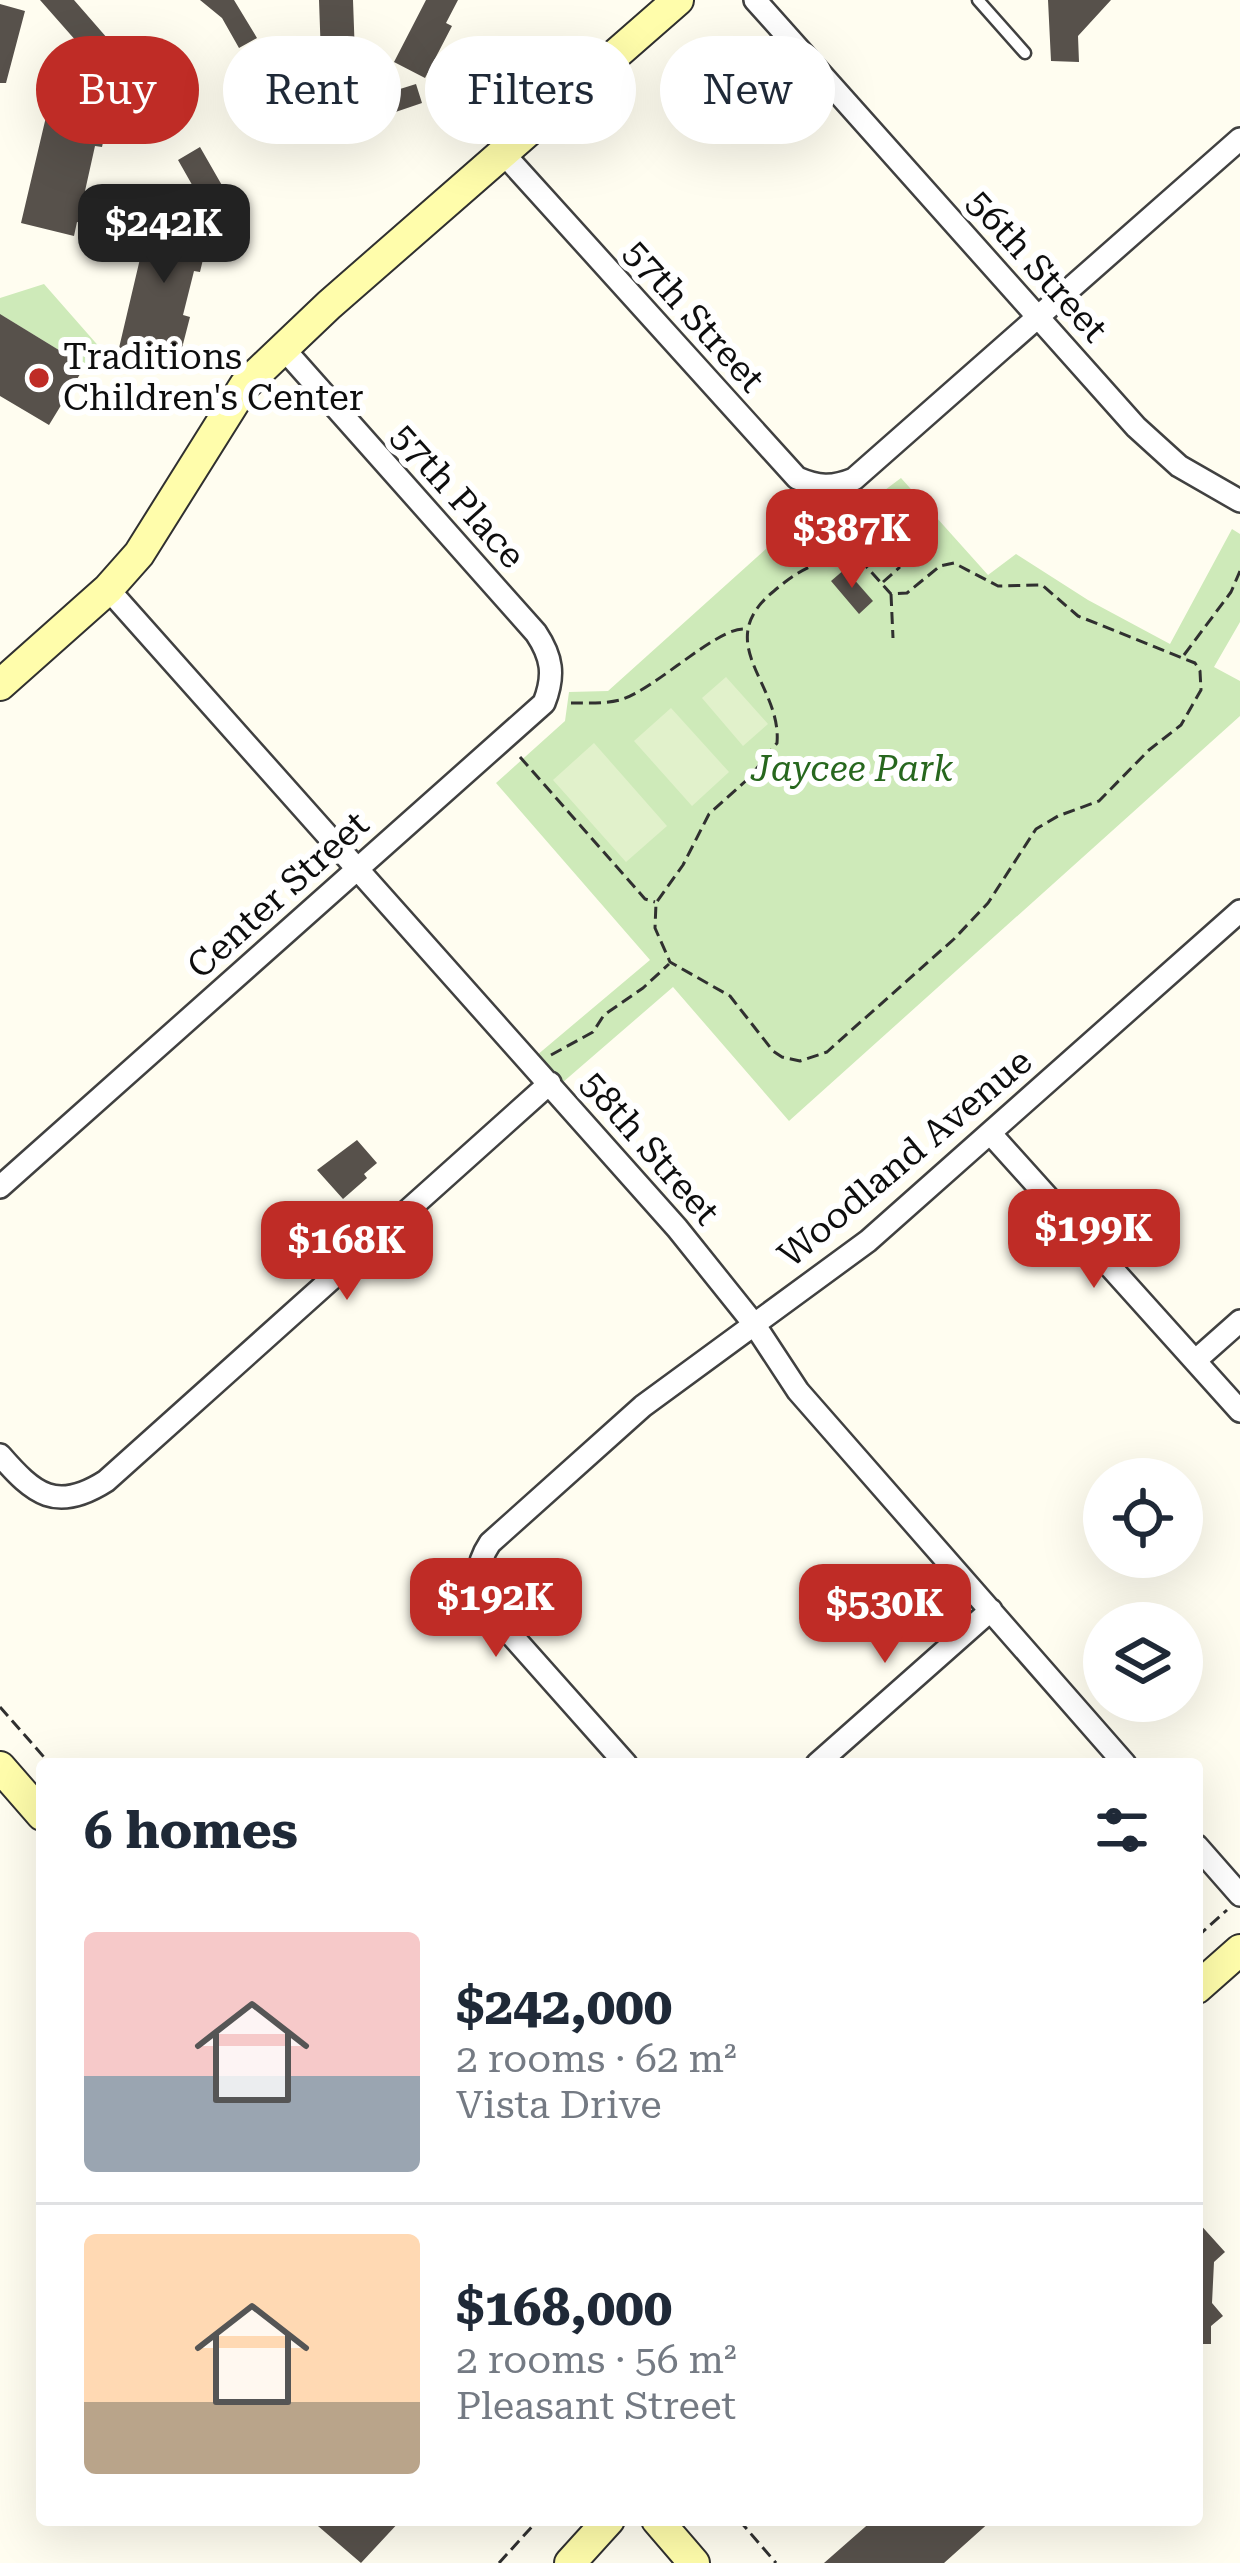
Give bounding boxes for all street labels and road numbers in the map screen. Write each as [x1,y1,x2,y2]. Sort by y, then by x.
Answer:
street label: 56th Street [958,182,1116,350]
street label: 57th Street [615,232,773,400]
street label: 57th Place [382,415,534,577]
street label: Center Street [179,803,377,987]
street label: Woodland Avenue [770,1040,1040,1276]
street label: 58th Street [572,1063,728,1233]

